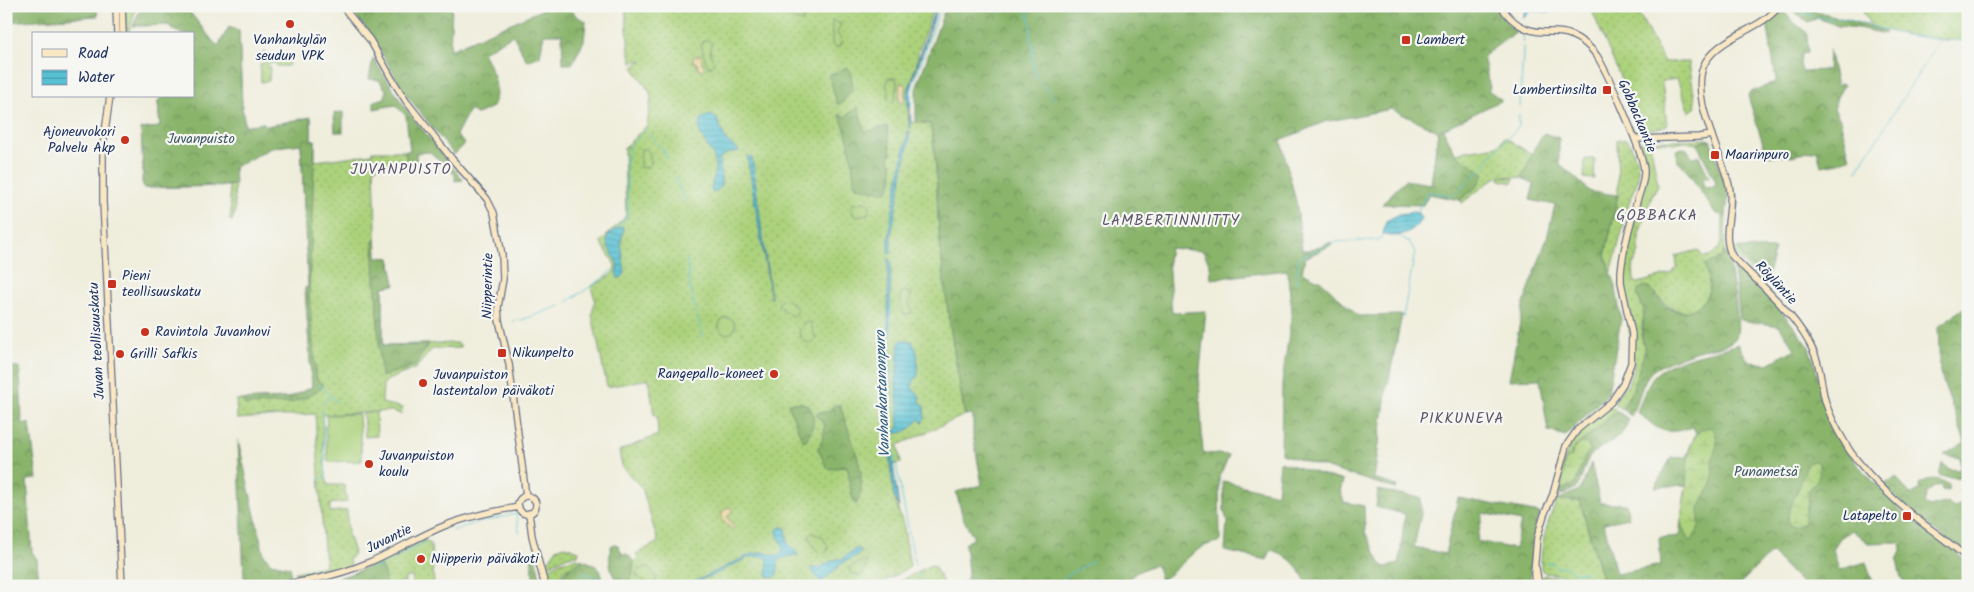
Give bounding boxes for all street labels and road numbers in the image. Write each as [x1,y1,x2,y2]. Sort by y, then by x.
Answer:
street label: Gobbackantie [1612,76,1663,157]
street label: Niipperintie [476,252,500,319]
street label: Röyläntie [1750,256,1803,311]
street label: Juvan teollisuuskatu [83,281,111,400]
street label: Juvantie [362,518,416,559]

